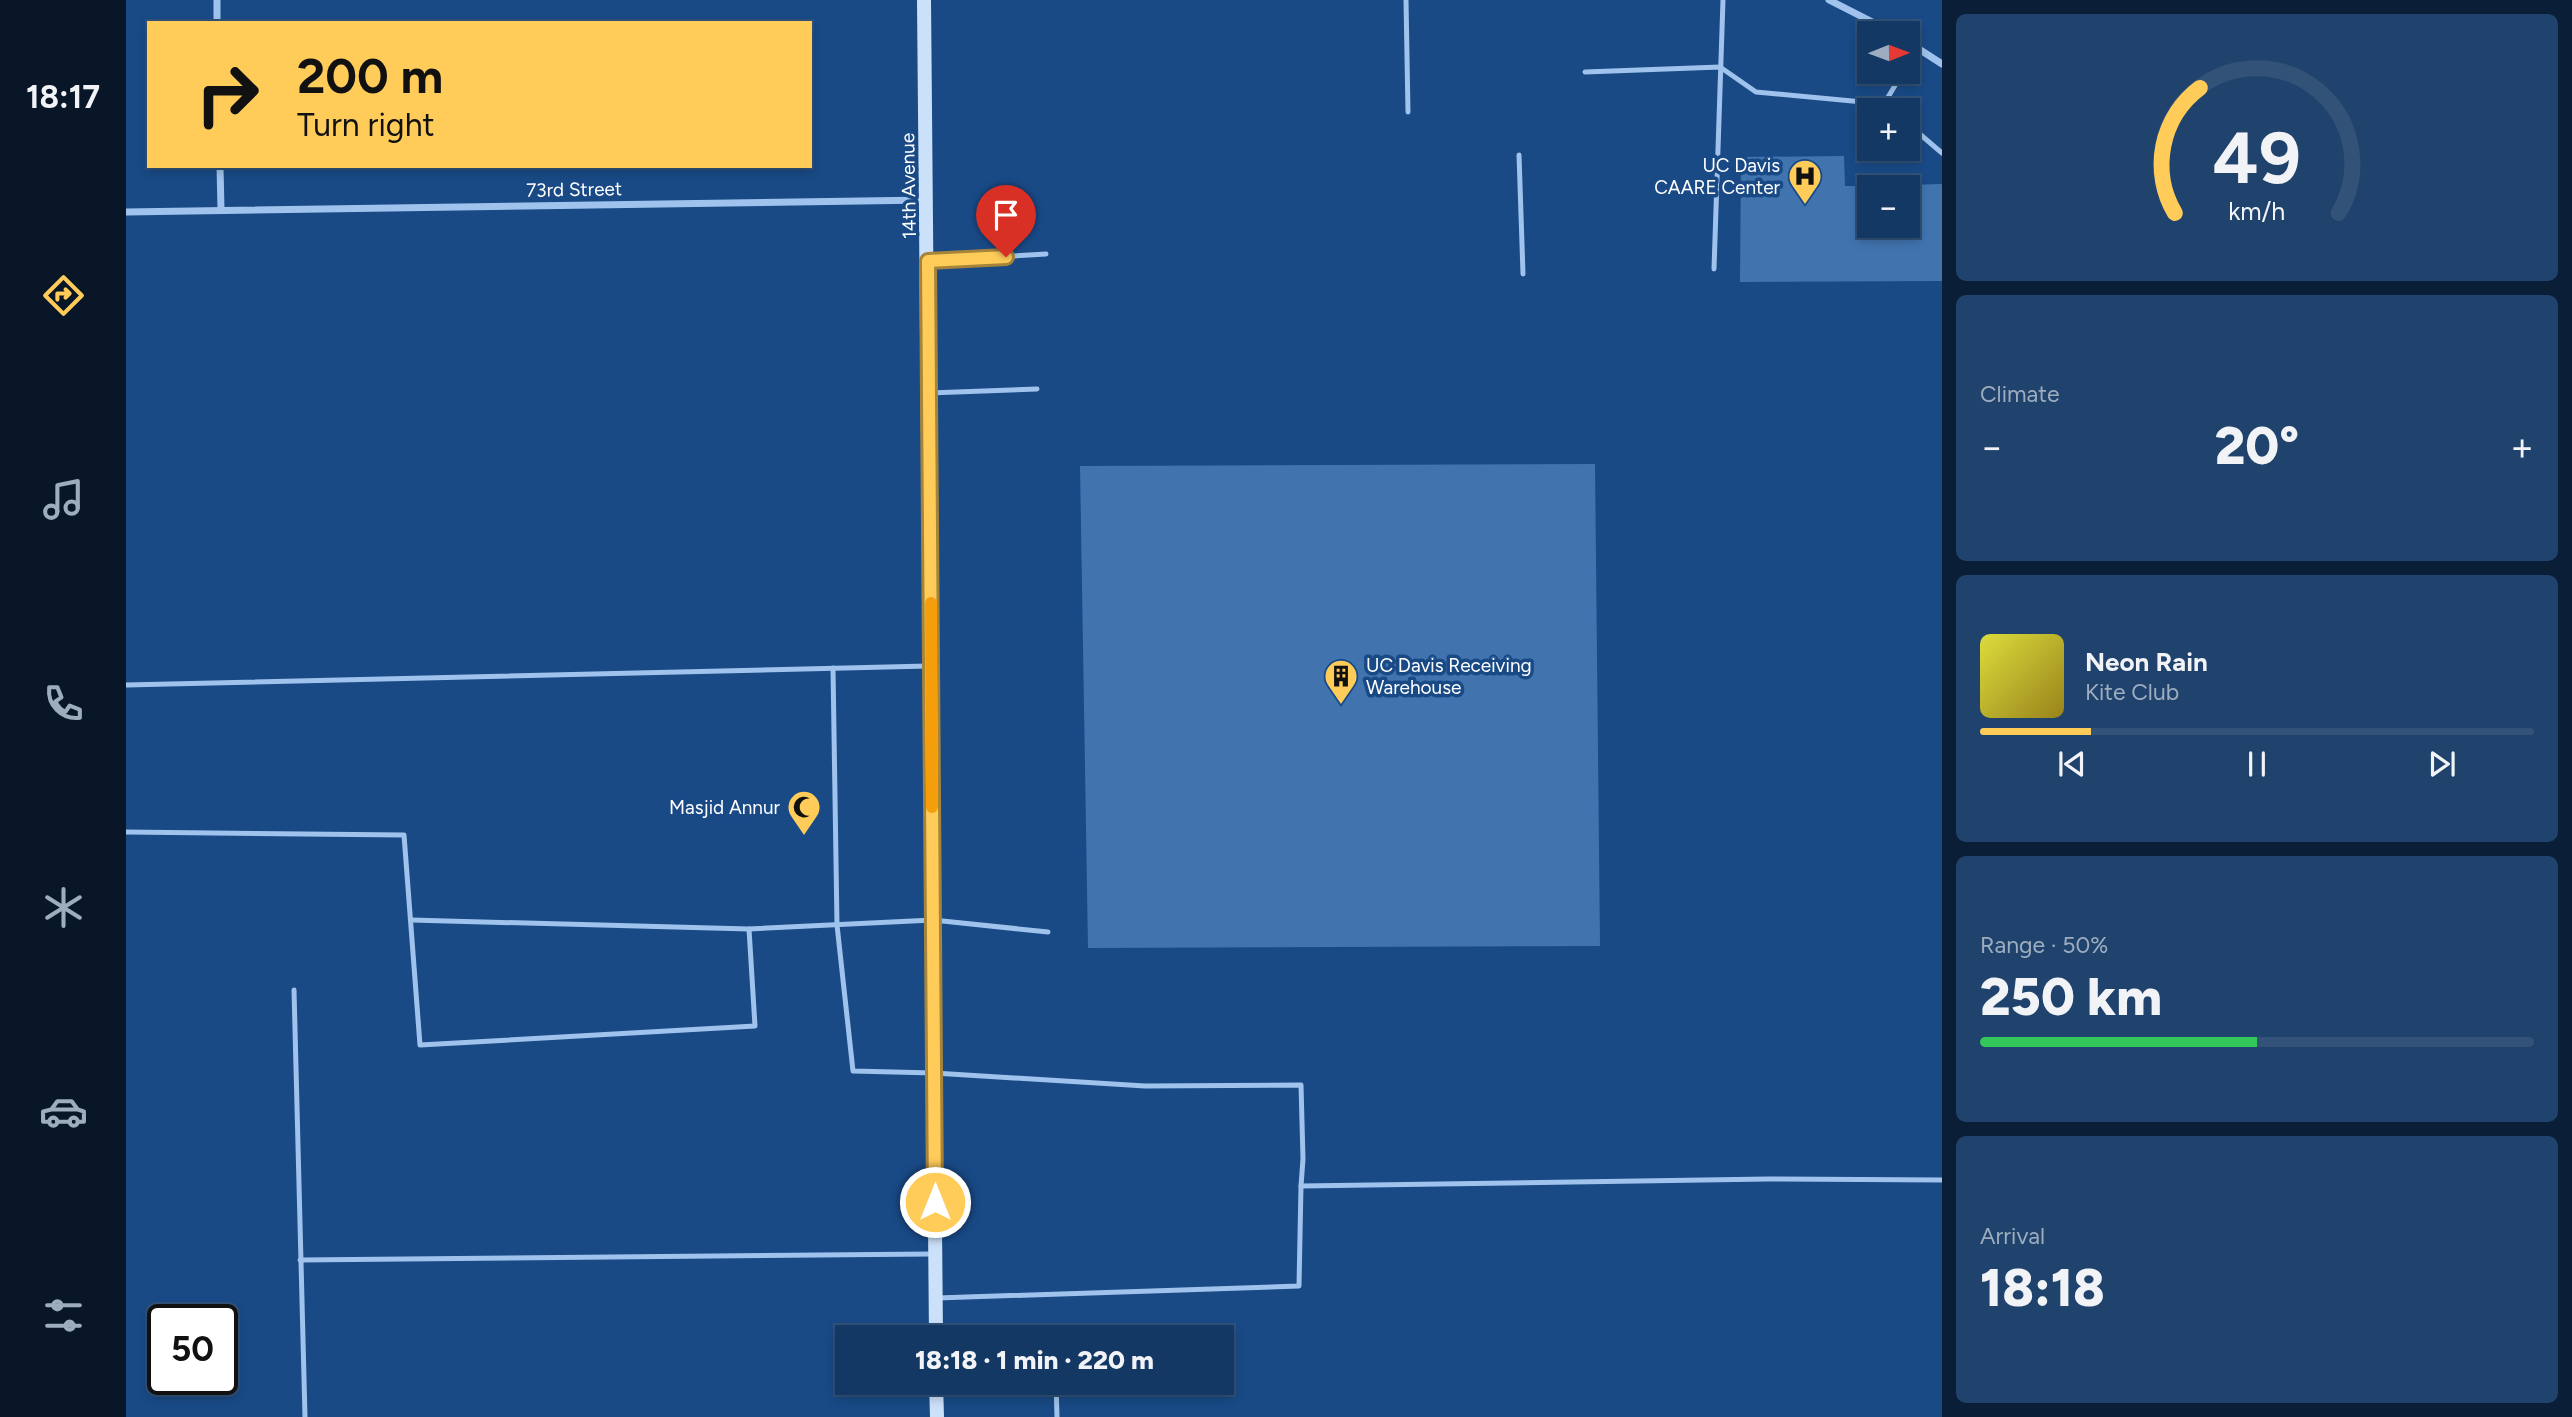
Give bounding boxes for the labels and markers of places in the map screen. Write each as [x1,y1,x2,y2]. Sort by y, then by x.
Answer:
place label: UC Davis CAARE Center [1654,154,1781,199]
hospital icon: UC Davis CAARE Center [1786,157,1824,206]
pin [976,185,1036,257]
place label: UC Davis Receiving Warehouse [1366,654,1532,699]
building icon: UC Davis Receiving Warehouse [1322,657,1360,706]
mosque icon: Masjid Annur [785,788,823,837]
place label: Masjid Annur [669,796,781,819]

